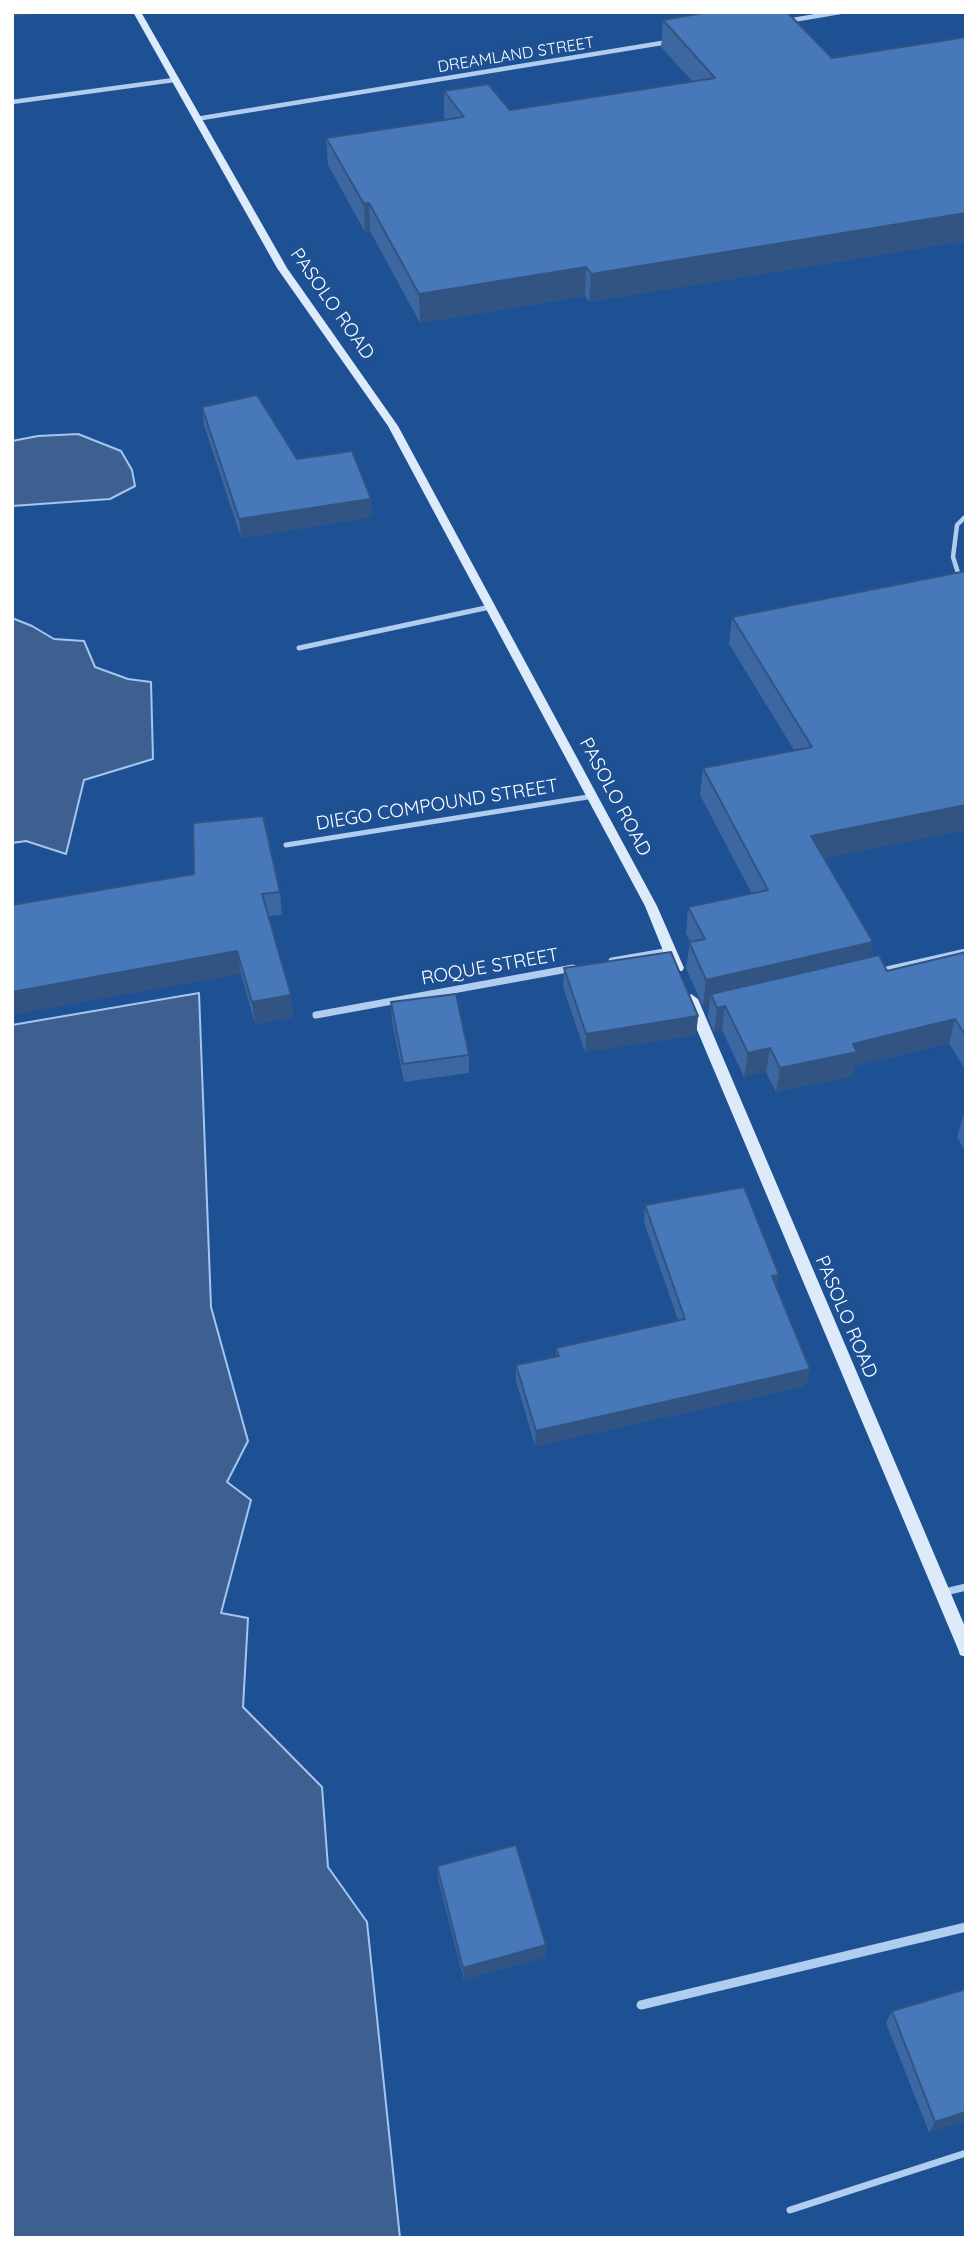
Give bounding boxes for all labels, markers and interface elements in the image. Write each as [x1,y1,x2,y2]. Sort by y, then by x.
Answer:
street label: DREAMLAND STREET [436,33,596,77]
street label: PASOLO ROAD [285,244,379,364]
street label: PASOLO ROAD [574,734,656,860]
street label: DIEGO COMPOUND STREET [314,775,560,835]
street label: ROQUE STREET [419,944,561,990]
street label: PASOLO ROAD [810,1252,882,1382]

